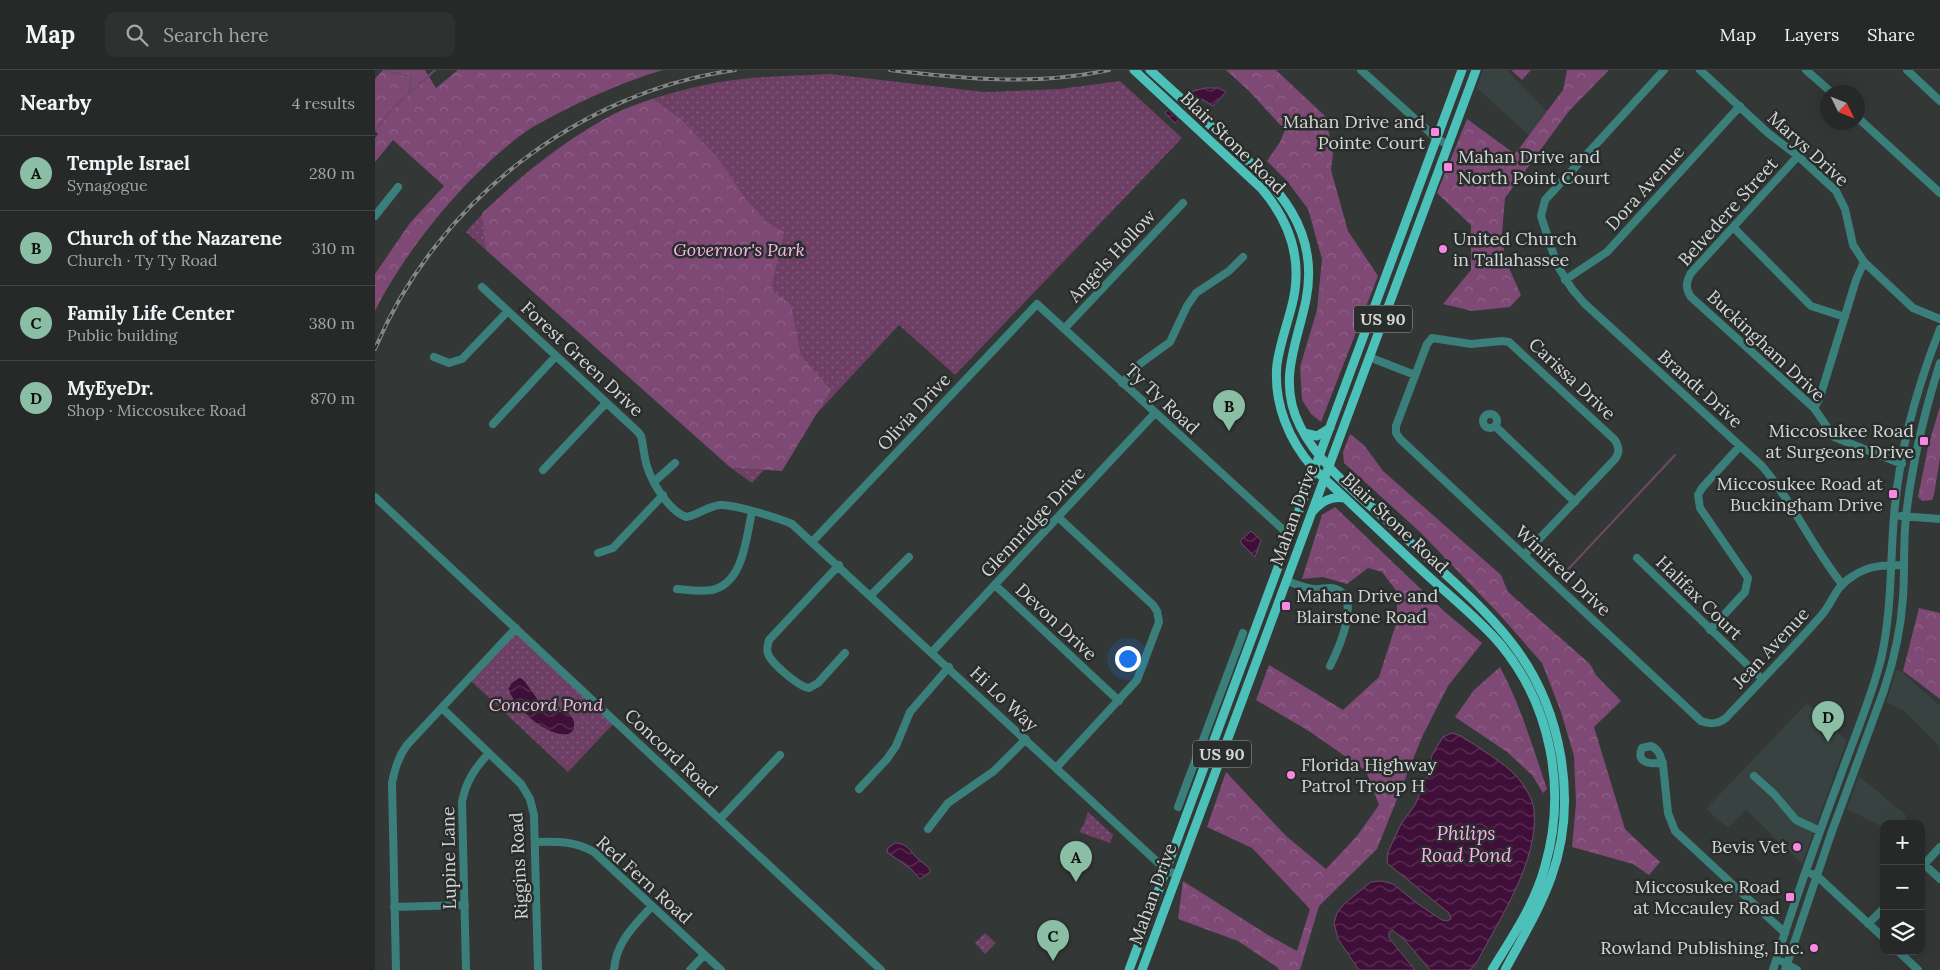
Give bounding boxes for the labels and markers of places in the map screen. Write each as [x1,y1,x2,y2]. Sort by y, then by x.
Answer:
place label: Mahan Drive and Pointe Court [1283,110,1425,154]
marker: Mahan Drive and Pointe Court [1429,126,1441,138]
place label: Mahan Drive and North Point Court [1458,145,1610,189]
marker: Mahan Drive and North Point Court [1442,161,1454,173]
place label: United Church in Tallahassee [1453,227,1577,271]
marker: United Church in Tallahassee [1437,243,1449,255]
pin: B [1213,390,1245,431]
place label: Miccosukee Road at Surgeons Drive [1766,419,1914,463]
marker: Miccosukee Road at Surgeons Drive [1918,435,1930,447]
place label: Miccosukee Road at Buckingham Drive [1717,472,1883,516]
marker: Miccosukee Road at Buckingham Drive [1887,488,1899,500]
place label: Mahan Drive and Blairstone Road [1296,584,1439,628]
marker: Mahan Drive and Blairstone Road [1280,600,1292,612]
pin: D [1812,701,1844,742]
place label: Florida Highway Patrol Troop H [1301,753,1437,797]
marker: Florida Highway Patrol Troop H [1285,769,1297,781]
place label: Bevis Vet [1711,835,1787,858]
pin: A [1060,841,1092,882]
marker: Bevis Vet [1791,841,1803,853]
place label: Miccosukee Road at Mccauley Road [1633,875,1780,919]
marker: Miccosukee Road at Mccauley Road [1784,891,1796,903]
pin: C [1037,920,1069,961]
place label: Rowland Publishing, Inc. [1600,936,1804,959]
marker: Rowland Publishing, Inc. [1808,942,1820,954]

